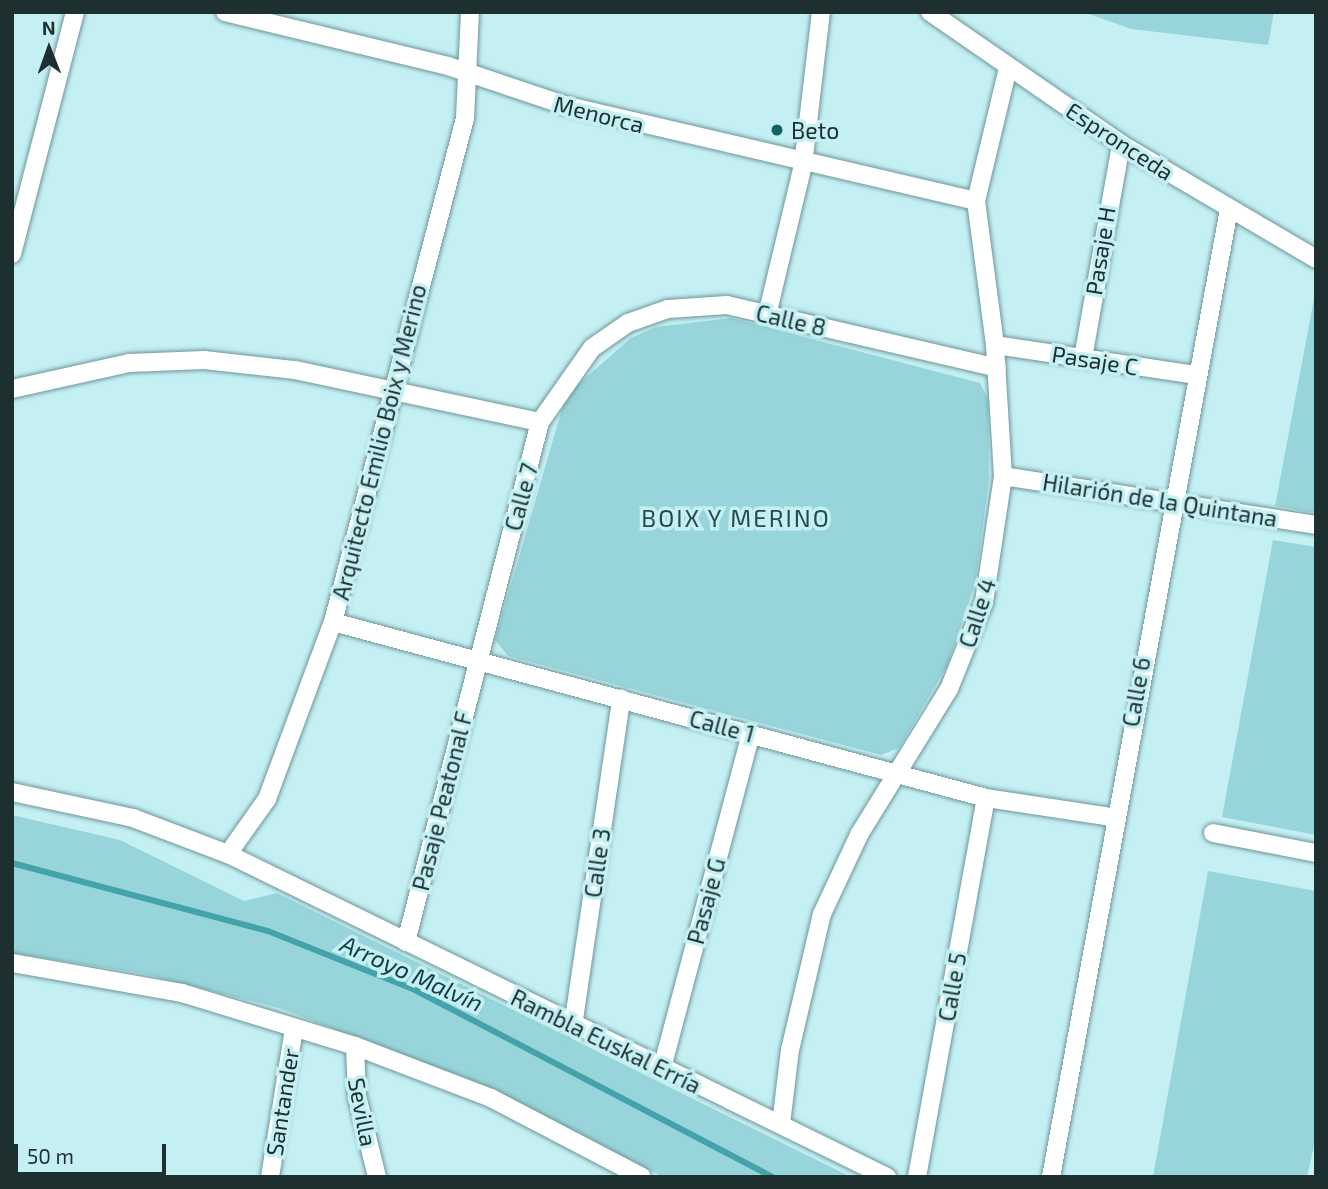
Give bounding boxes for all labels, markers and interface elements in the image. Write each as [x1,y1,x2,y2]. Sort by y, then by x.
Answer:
north arrow [14,14,84,84]
text: N [42,16,56,39]
street label: Menorca [551,90,647,138]
street label: Espronceda [1061,96,1179,186]
place label: Beto [791,116,839,144]
marker: Beto [769,122,785,138]
street label: Pasaje H [1079,205,1121,297]
street label: Arquitecto Emilio Boix y Merino [326,281,432,603]
street label: Calle 8 [753,299,829,341]
street label: Pasaje C [1050,340,1140,380]
street label: Calle 7 [499,460,543,534]
street label: Hilarión de la Quintana [1041,468,1279,532]
district label: BOIX Y MERINO [642,504,830,532]
street label: Calle 4 [953,575,1001,651]
street label: Calle 6 [1116,655,1156,729]
street label: Calle 1 [687,704,757,748]
street label: Pasaje Peatonal F [406,708,478,894]
street label: Calle 3 [578,827,616,899]
street label: Pasaje G [681,855,731,947]
water label: Arroyo Malvín [336,929,488,1017]
street label: Calle 5 [932,951,972,1023]
street label: Rambla Euskal Erría [506,983,706,1099]
street label: Santander [260,1046,304,1158]
street label: Sevilla [343,1075,383,1149]
scale bar [18,1130,170,1174]
text: 50 m [27,1143,74,1168]

